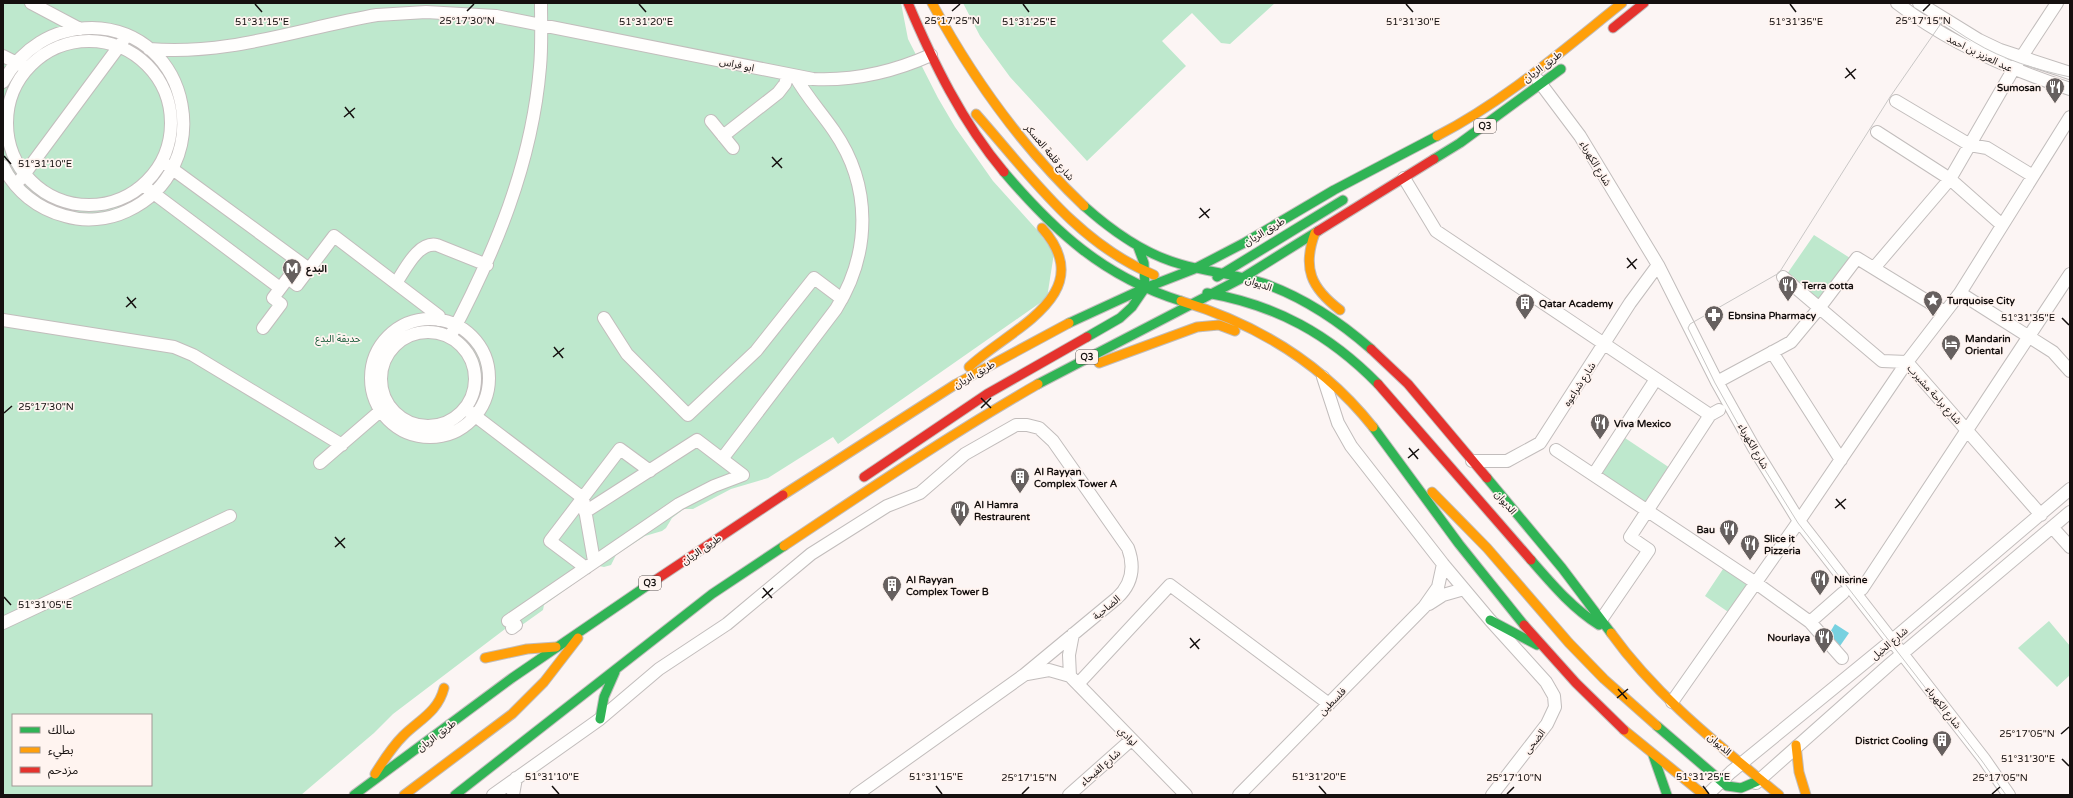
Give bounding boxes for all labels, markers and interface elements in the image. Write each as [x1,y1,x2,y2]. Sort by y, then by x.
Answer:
text: 25°17'30"N [439,15,495,27]
text: 25°17'25"N [924,15,980,27]
text: 25°17'15"N [1895,15,1951,27]
text: 51°31'15"E [235,16,289,28]
text: 51°31'20"E [619,16,673,28]
text: 51°31'25"E [1002,16,1056,28]
text: 51°31'30"E [1386,16,1440,28]
text: 51°31'35"E [1769,16,1823,28]
street label: عبد العزيز بن احمد [1945,33,2014,75]
street label: طريق الريان [1521,48,1565,85]
street label: ابو فراس [718,55,755,74]
restaurant icon: Sumosan [2044,76,2066,104]
place label: Sumosan [1997,82,2041,94]
road number: Q3 [1474,119,1496,133]
street label: شارع قلعة العسكر [1021,121,1076,184]
street label: شارع الكهرباء [1576,139,1613,189]
text: 51°31'10"E [18,158,72,170]
street label: طريق الريان [1242,215,1287,249]
metro station icon: البدع [281,257,303,285]
place label: البدع [306,263,327,277]
street label: الديوان [1244,274,1274,294]
restaurant icon: Terra cotta [1777,274,1799,302]
place label: Terra cotta [1801,280,1854,292]
place icon: Turquoise City [1922,289,1944,317]
building icon: Qatar Academy [1514,292,1536,320]
place label: Turquoise City [1946,295,2016,307]
place label: Qatar Academy [1539,298,1614,310]
pharmacy icon: Ebnsina Pharmacy [1703,304,1725,332]
place label: Ebnsina Pharmacy [1728,310,1817,322]
text: 51°31'35"E [2001,312,2055,324]
park label: حديقة البدع [315,333,361,346]
hotel icon: Mandarin Oriental [1940,333,1962,361]
place label: Mandarin Oriental [1965,333,2011,357]
road number: Q3 [1076,350,1098,364]
street label: طريق الريان [952,358,997,391]
street label: شارع شراعوه [1561,360,1599,409]
street label: شارع براحة مشيرب [1904,363,1964,428]
text: 25°17'30"N [18,401,74,413]
restaurant icon: Viva Mexico [1589,412,1611,440]
place label: Viva Mexico [1614,418,1671,430]
street label: شارع الكهرباء [1734,422,1771,472]
building icon: Al Rayyan Complex Tower A [1009,466,1031,494]
place label: Al Rayyan Complex Tower A [1034,466,1118,490]
street label: الديوان [1492,488,1519,517]
restaurant icon: Al Hamra Restraurent [949,499,971,527]
place label: Al Hamra Restraurent [974,499,1030,523]
restaurant icon: Bau [1718,518,1740,546]
place label: Bau [1696,524,1715,536]
street label: طريق الريان [679,532,724,568]
restaurant icon: Slice it Pizzeria [1739,533,1761,561]
place label: Slice it Pizzeria [1764,533,1801,557]
restaurant icon: Nisrine [1809,568,1831,596]
building icon: Al Rayyan Complex Tower B [881,574,903,602]
place label: Al Rayyan Complex Tower B [906,574,989,598]
place label: Nisrine [1834,574,1868,586]
road number: Q3 [639,576,661,590]
street label: الضاحية [1091,593,1123,623]
text: 51°31'05"E [18,599,72,611]
street label: شارع الخيل [1869,625,1911,663]
restaurant icon: Nourlaya [1813,626,1835,654]
place label: Nourlaya [1767,632,1810,644]
street label: شارع الكهرباء [1922,684,1964,732]
street label: فلسطين [1317,685,1349,718]
legend [12,714,152,786]
street label: طريق الريان [415,717,459,754]
text: سالك [48,723,75,737]
street label: لوادي [1114,725,1140,750]
street label: الضحى [1521,727,1548,756]
text: 25°17'05"N [1999,728,2055,740]
building icon: District Cooling [1931,729,1953,757]
street label: الديوان [1705,731,1734,758]
place label: District Cooling [1855,735,1928,747]
text: بطيء [48,743,74,760]
street label: شارع الفيحاء [1078,747,1124,789]
text: 51°31'30"E [2001,753,2055,765]
text: مزدحم [48,763,78,779]
text: 51°31'10"E [525,771,579,783]
text: 51°31'15"E [909,771,963,783]
text: 51°31'20"E [1292,771,1346,783]
text: 51°31'25"E [1676,771,1730,783]
text: 25°17'15"N [1001,772,1057,784]
text: 25°17'10"N [1486,772,1542,784]
text: 25°17'05"N [1972,772,2028,784]

